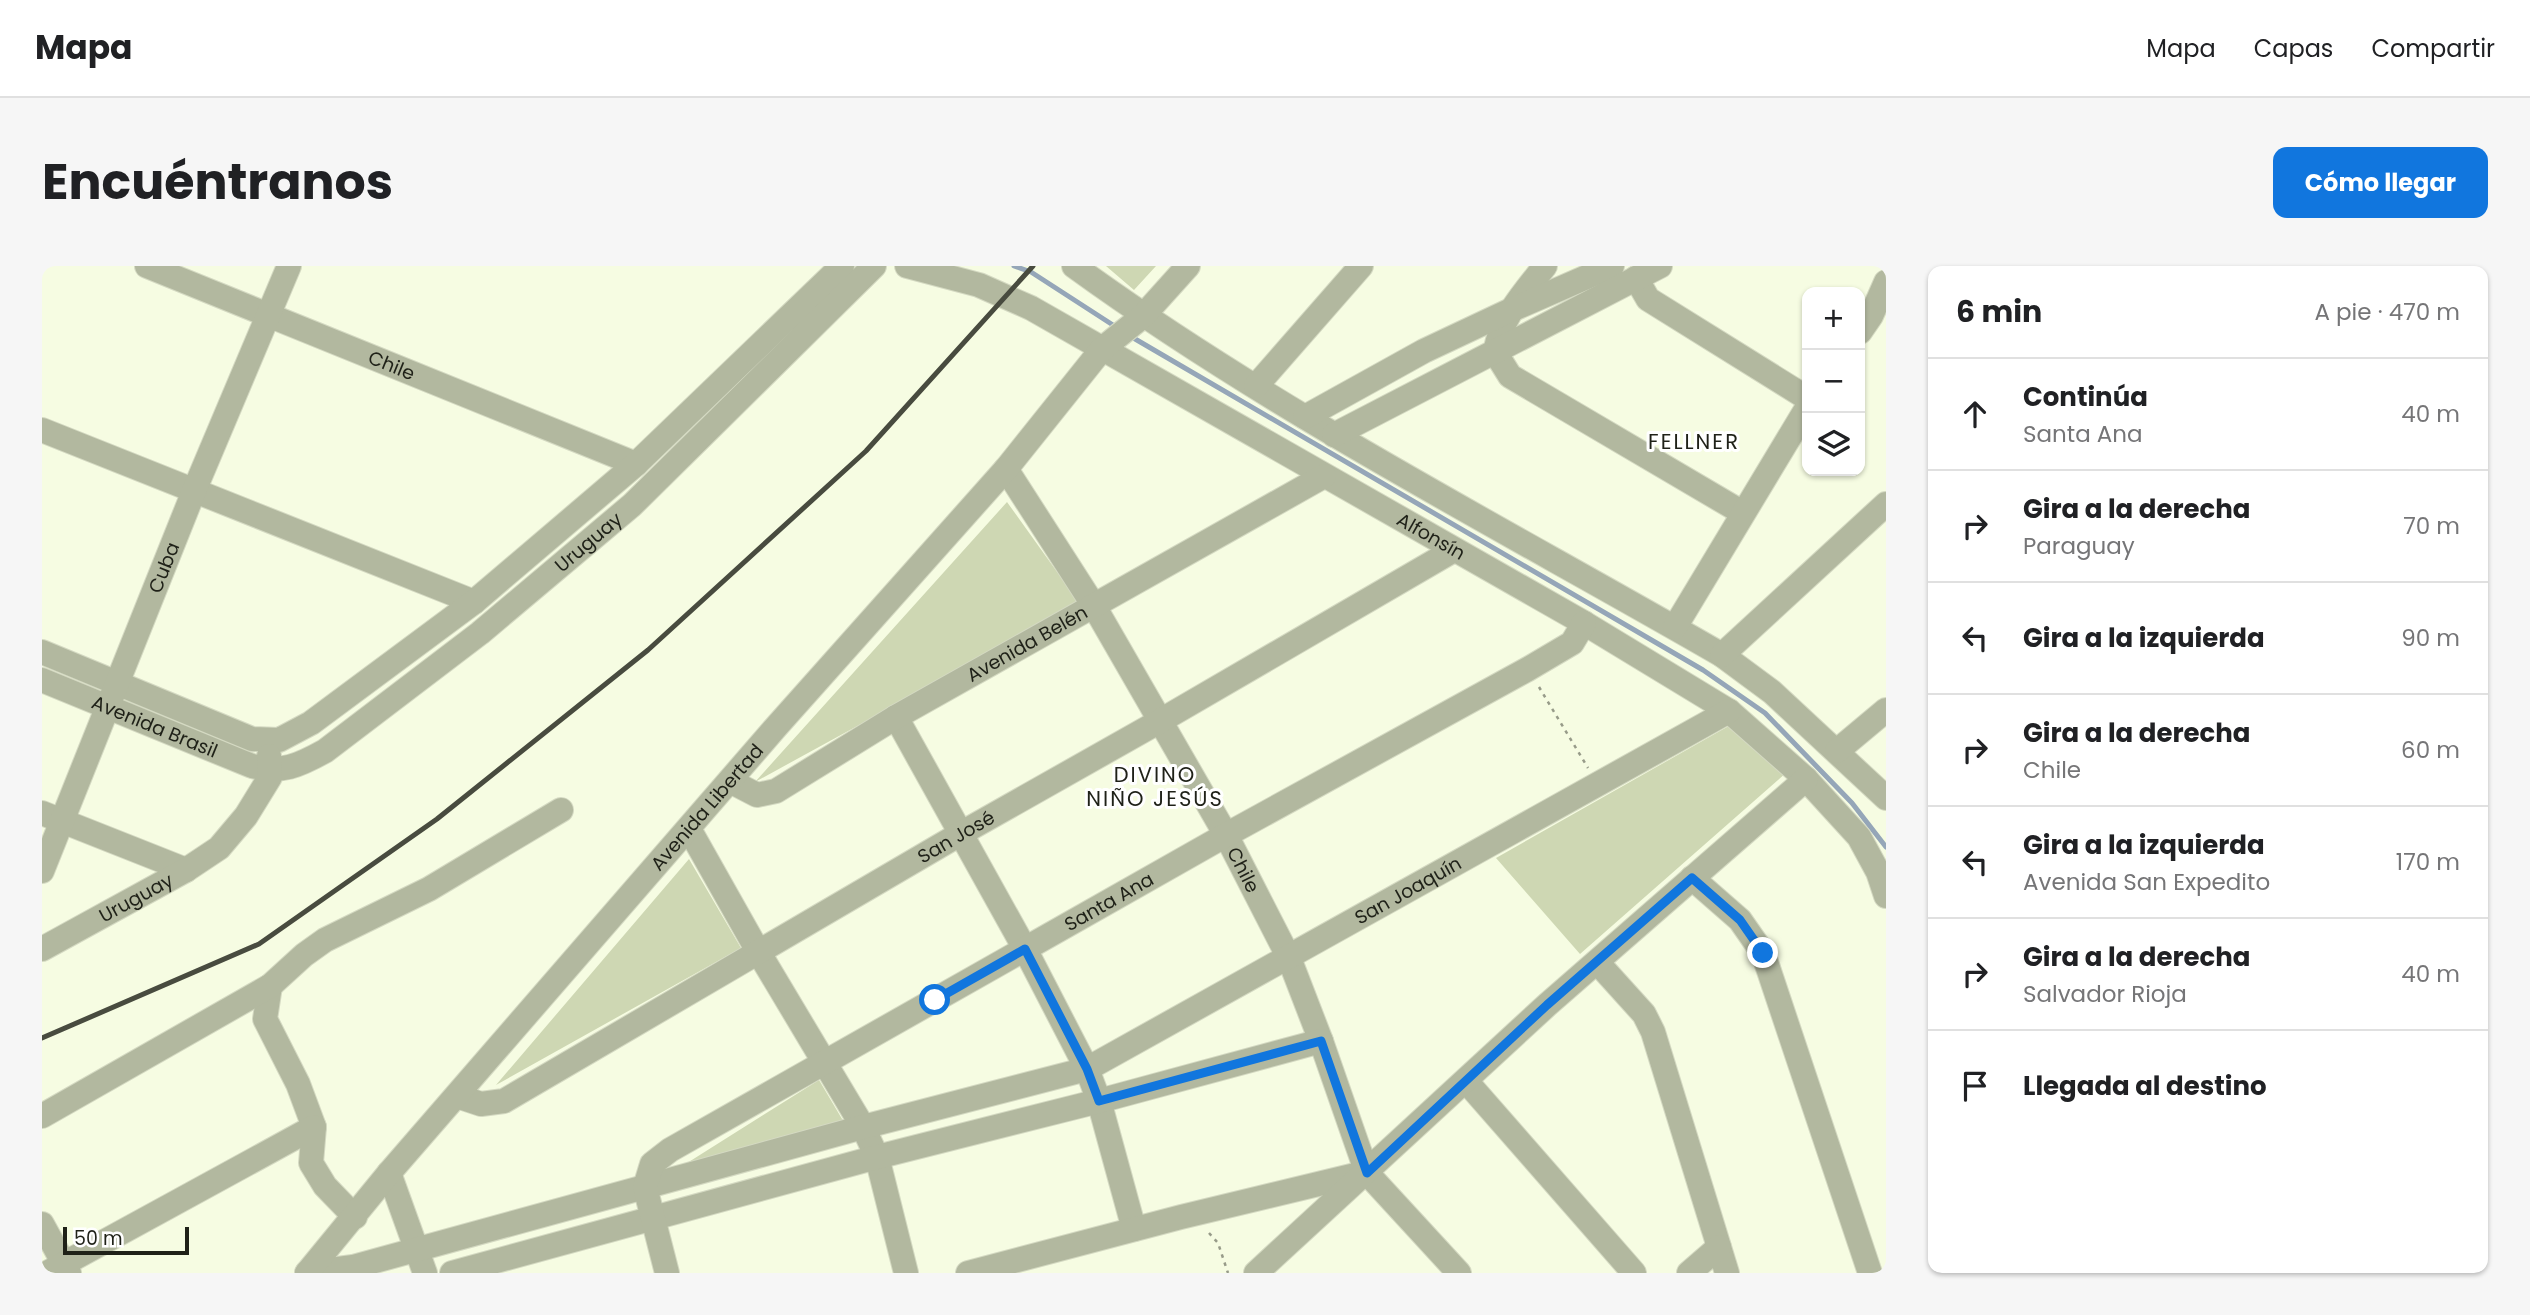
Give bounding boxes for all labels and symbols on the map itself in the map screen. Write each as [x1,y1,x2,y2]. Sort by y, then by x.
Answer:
street label: Chile [364,344,419,387]
district label: FELLNER [1648,427,1740,456]
street label: Uruguay [549,505,628,578]
street label: Alfonsín [1392,506,1471,566]
street label: Cuba [141,538,186,597]
street label: Avenida Belén [961,598,1092,688]
street label: Avenida Brasil [88,688,222,764]
street label: Avenida Libertad [644,738,769,876]
district label: DIVINO NIÑO JESÚS [1086,760,1224,813]
street label: San José [912,804,999,870]
street label: Chile [1221,842,1267,897]
street label: San Joaquín [1350,849,1466,931]
street label: Santa Ana [1059,865,1159,937]
street label: Uruguay [94,866,178,929]
route end [1747,937,1778,968]
route start [919,984,950,1015]
scale bar [63,1224,189,1256]

